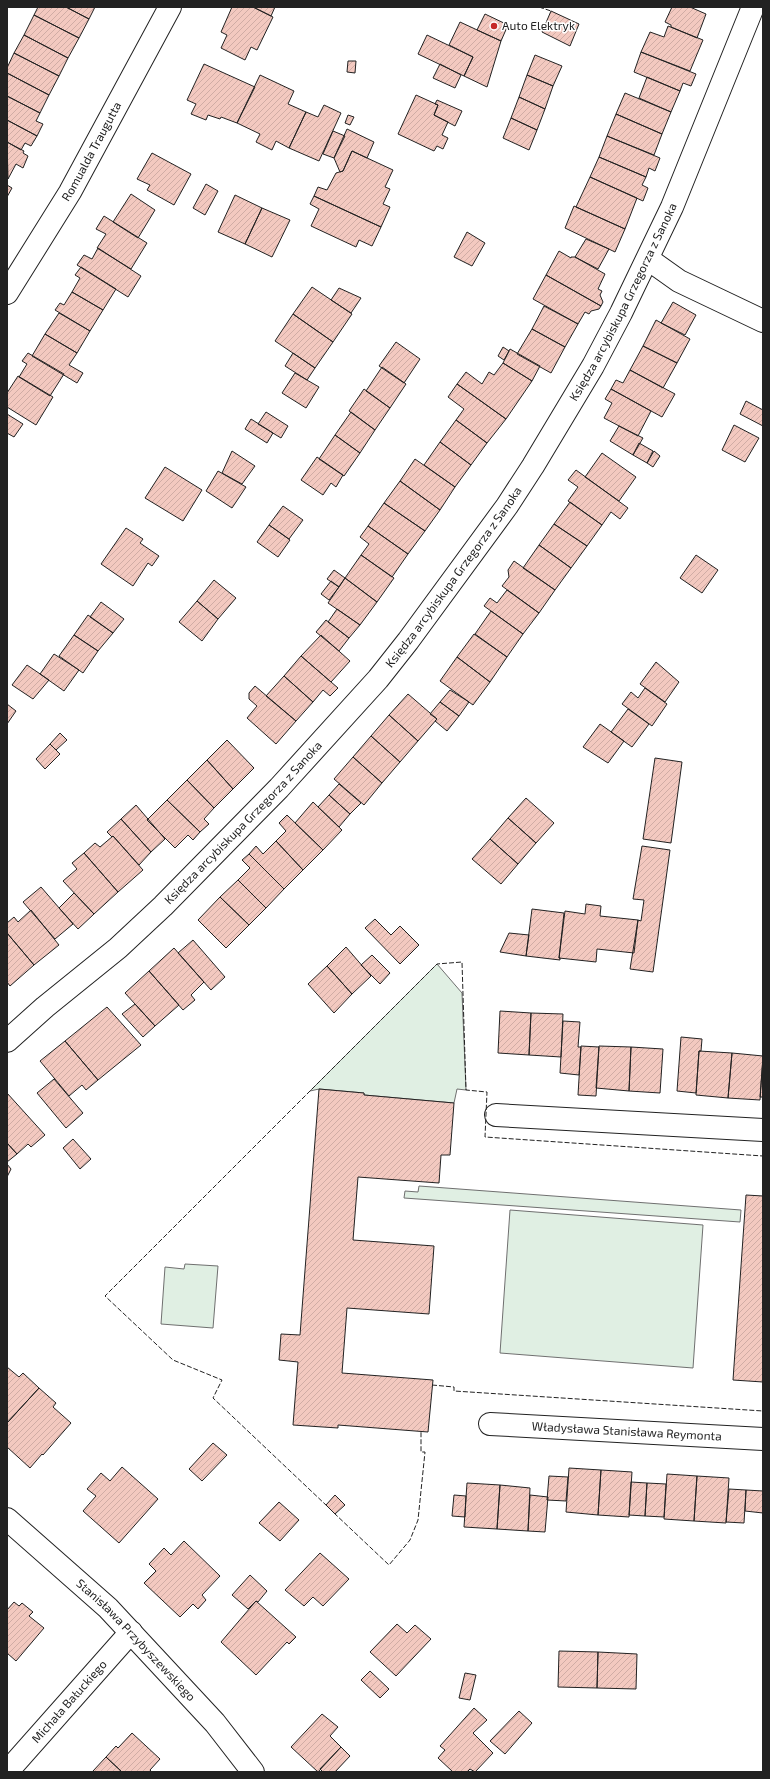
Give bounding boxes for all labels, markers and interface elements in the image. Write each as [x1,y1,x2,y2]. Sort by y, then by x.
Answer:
place label: Auto Elektryk [502,18,575,32]
marker: Auto Elektryk [489,21,499,31]
street label: Romualda Traugutta [58,99,124,203]
street label: Księdza arcybiskupa Grzegorza z Sanoka [566,201,679,403]
street label: Księdza arcybiskupa Grzegorza z Sanoka [382,484,524,670]
street label: Księdza arcybiskupa Grzegorza z Sanoka [161,738,324,907]
street label: Władysława Stanisława Reymonta [532,1418,722,1443]
street label: Stanisława Przybyszewskiego [74,1576,199,1704]
street label: Michała Bałuckiego [28,1657,109,1745]

